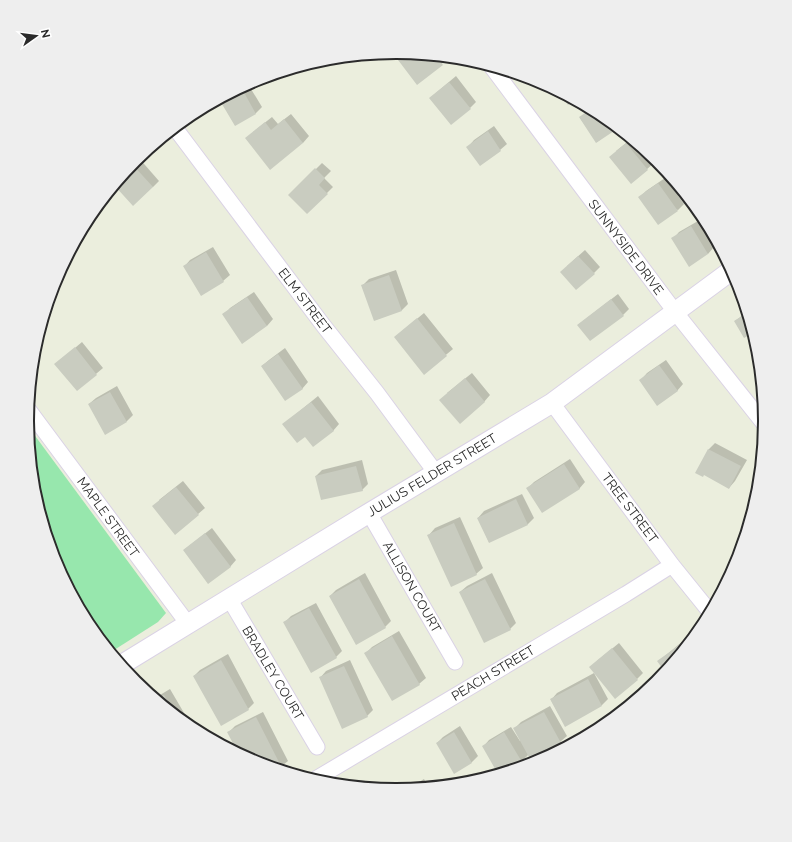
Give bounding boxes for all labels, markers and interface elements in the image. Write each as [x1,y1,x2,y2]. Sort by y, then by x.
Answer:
north arrow [16,16,56,56]
text: N [38,28,53,39]
street label: SUNNYSIDE DRIVE [585,196,667,298]
street label: ELM STREET [275,265,335,337]
street label: JULIUS FELDER STREET [365,430,499,520]
street label: TREE STREET [599,470,661,546]
street label: MAPLE STREET [74,474,142,560]
street label: ALLISON COURT [380,539,444,635]
street label: BRADLEY COURT [239,623,307,723]
street label: PEACH STREET [449,642,537,704]

